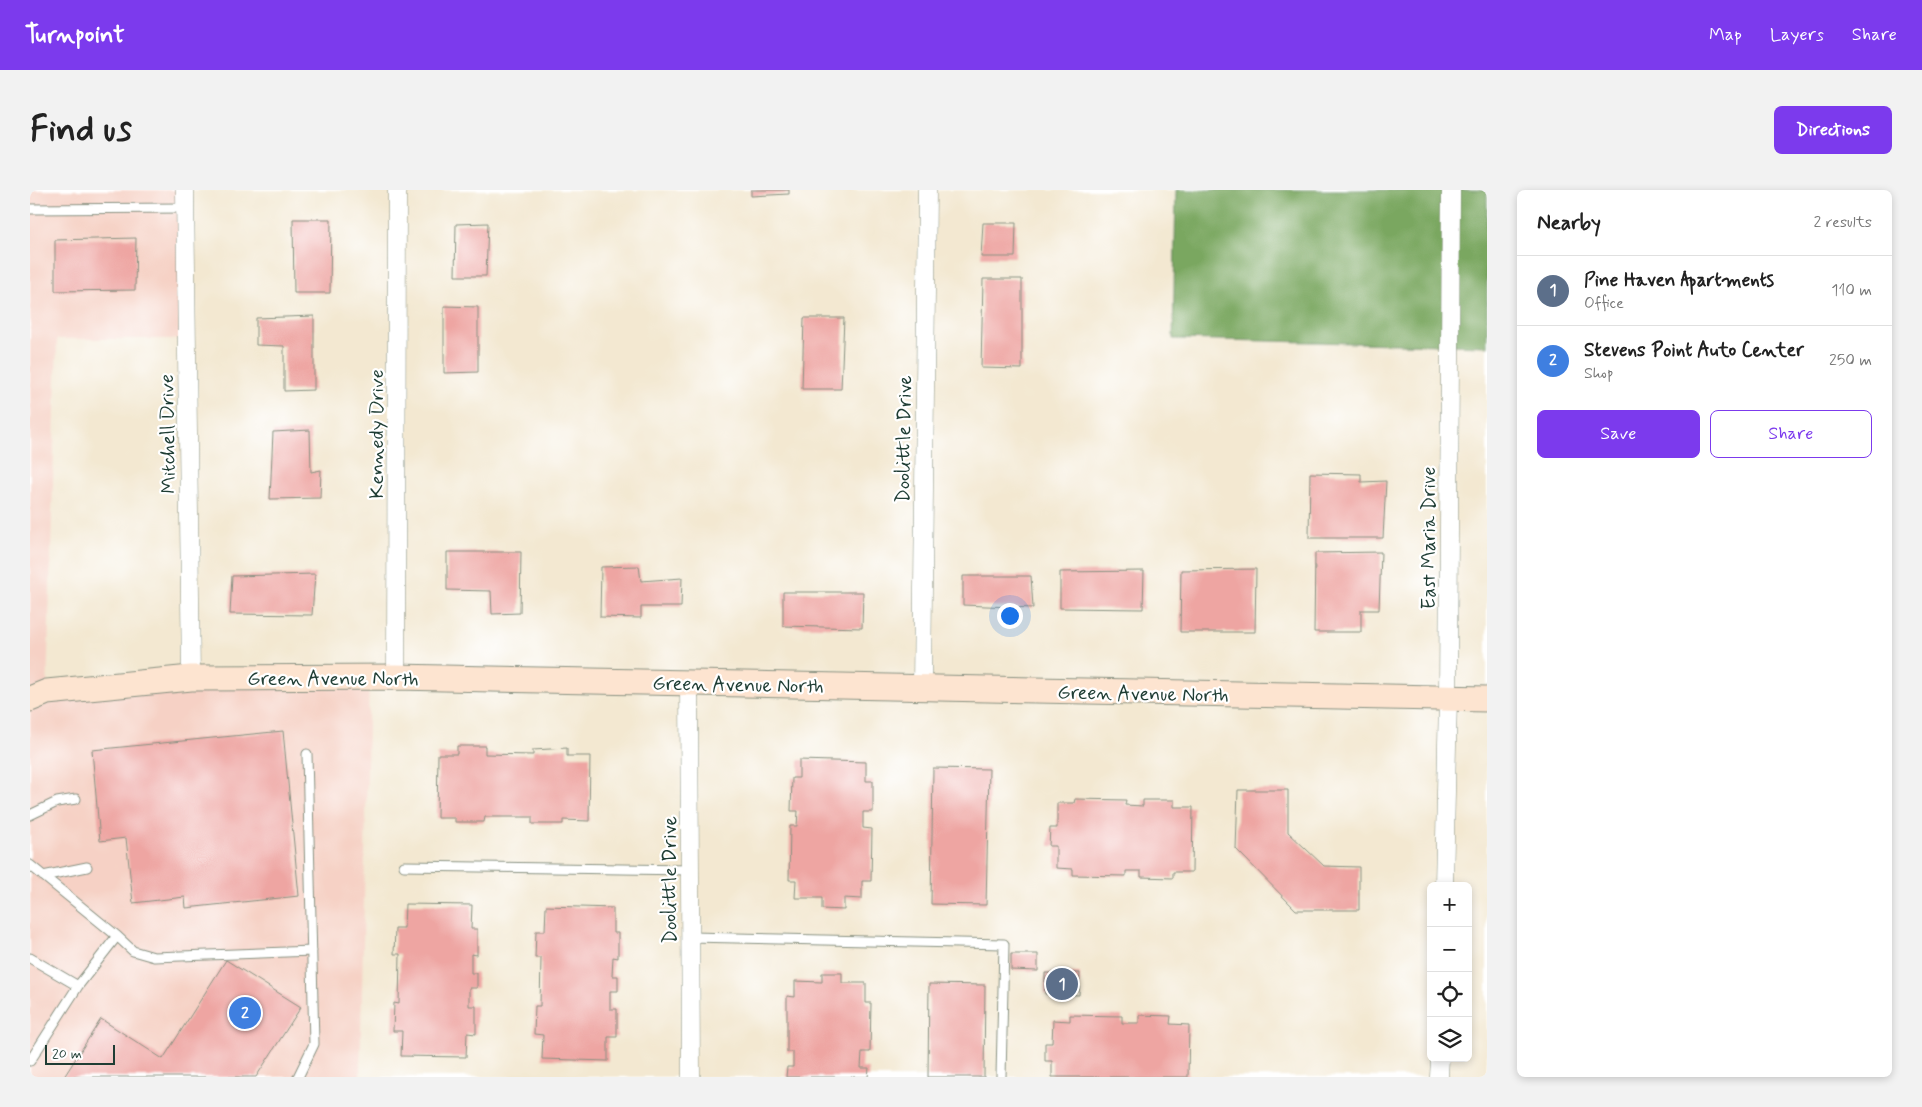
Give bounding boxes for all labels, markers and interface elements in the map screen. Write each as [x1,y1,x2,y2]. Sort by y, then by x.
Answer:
text: Turnpoint [25,20,125,51]
text: Map [1709,23,1742,47]
text: Layers [1770,23,1824,47]
text: Share [1852,23,1897,47]
button: Directions [1774,106,1892,154]
text: Find us [30,107,132,153]
text: Nearby [1537,209,1601,237]
text: 2 results [1814,212,1872,233]
text: Pine Haven Apartments [1584,268,1774,293]
text: 1 [1549,280,1557,301]
text: 110 m [1831,280,1872,301]
text: Office [1584,293,1624,314]
text: Stevens Point Auto Center [1584,338,1804,363]
text: 2 [1549,350,1557,371]
text: 250 m [1829,350,1872,371]
text: Shop [1584,363,1613,384]
street label: Kennedy Drive [364,369,391,499]
street label: Mitchell Drive [154,374,183,494]
street label: Doolittle Drive [890,375,919,503]
button: Save [1537,410,1700,458]
button: Share [1710,410,1872,458]
street label: East Maria Drive [1416,467,1443,609]
your location [997,603,1023,629]
street label: Green Avenue North [247,666,419,693]
street label: Green Avenue North [652,671,824,700]
street label: Green Avenue North [1057,680,1229,709]
street label: Doolittle Drive [657,816,684,944]
map controls [1427,882,1472,1062]
button: + [1427,882,1472,927]
button: − [1427,927,1472,972]
pin: 1 [1046,965,1078,1003]
button: locate [1427,972,1472,1017]
pin: 2 [229,994,261,1032]
button: layers [1427,1017,1472,1062]
scale bar [45,1042,115,1065]
text: 20 m [52,1045,82,1063]

